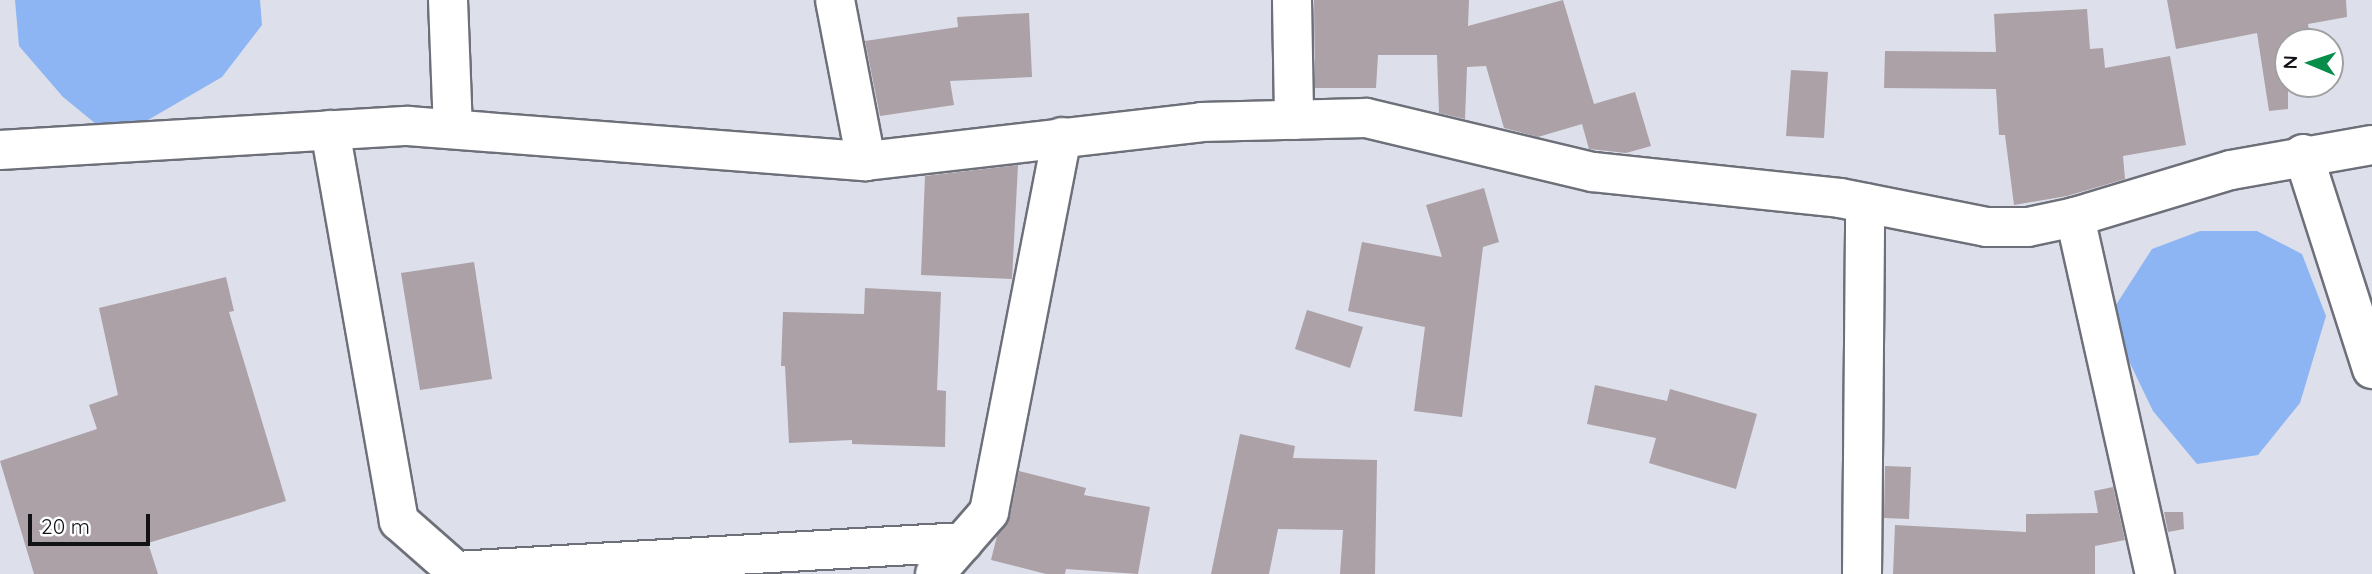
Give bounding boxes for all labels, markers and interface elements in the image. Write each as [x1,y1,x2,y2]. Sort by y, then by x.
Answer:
north arrow [2274,28,2344,98]
text: N [2278,55,2302,70]
scale bar [32,500,154,544]
text: 20 m [41,513,90,539]

